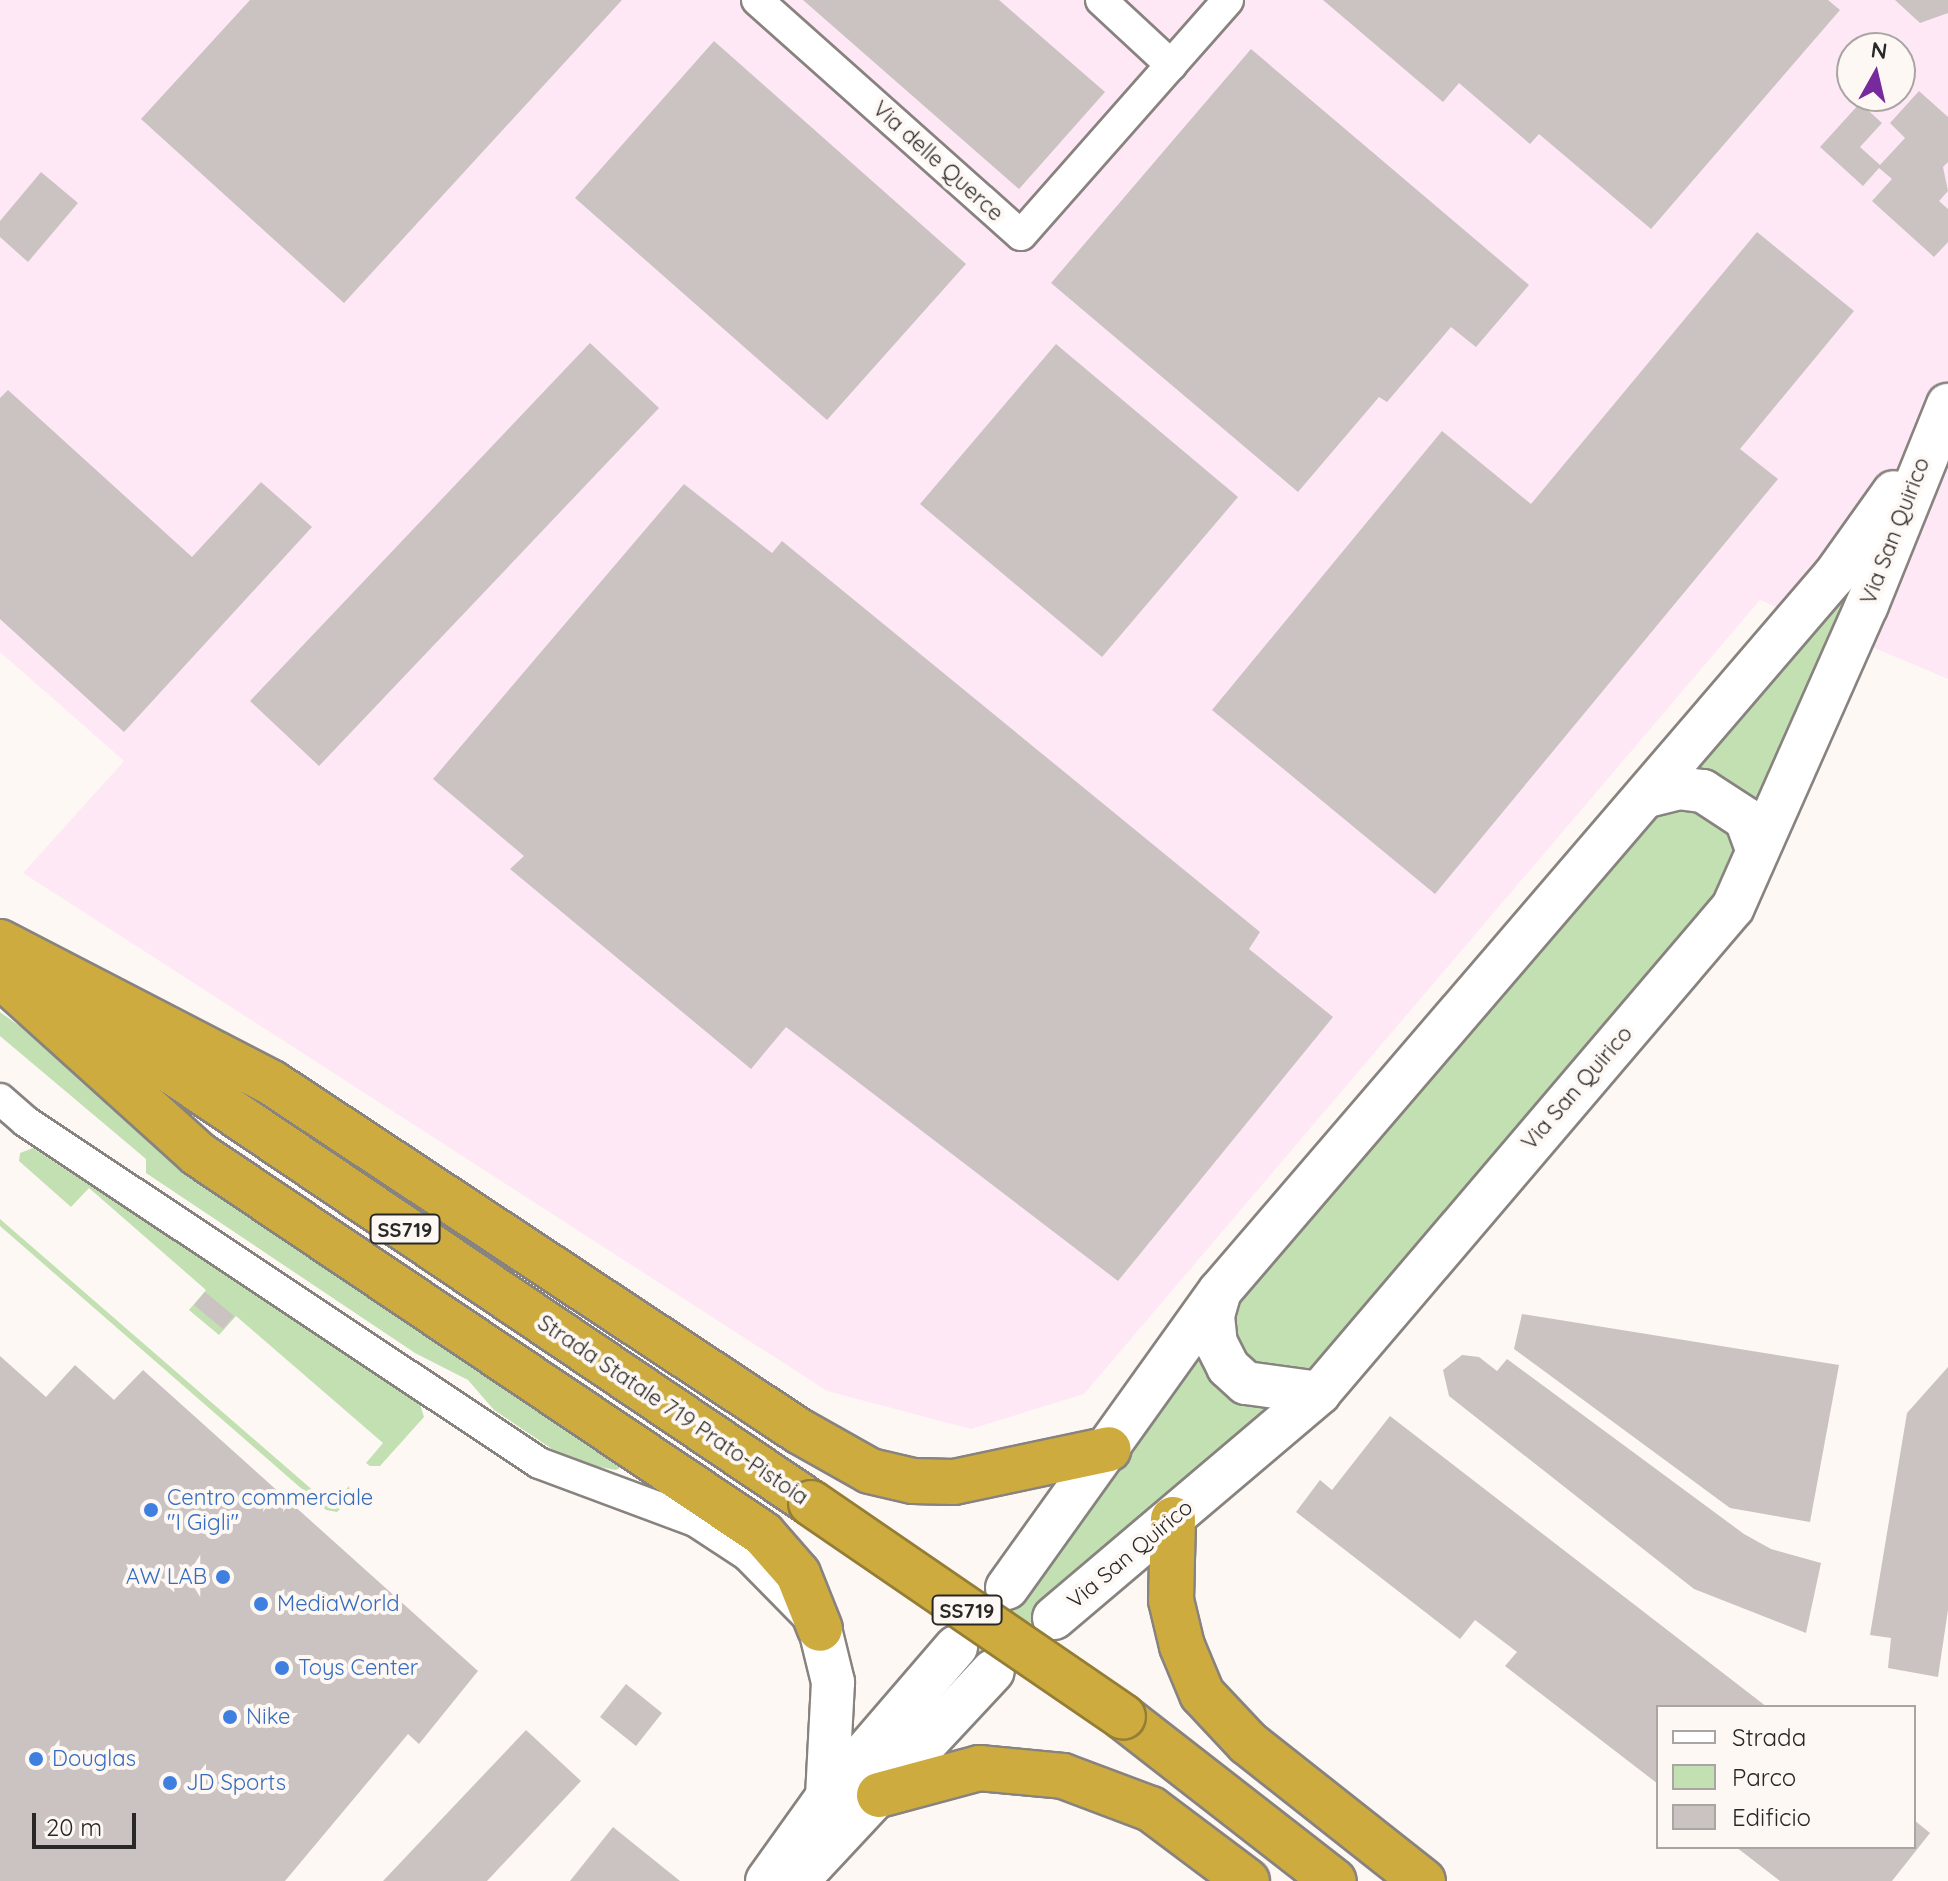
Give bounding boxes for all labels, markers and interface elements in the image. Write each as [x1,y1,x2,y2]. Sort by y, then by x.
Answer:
north arrow [1836,32,1916,112]
text: N [1869,35,1889,65]
street label: Via delle Querce [867,95,1009,227]
street label: Via San Quirico [1855,454,1935,608]
street label: Via San Quirico [1516,1021,1638,1155]
road number: SS719 [369,1213,441,1245]
street label: Strada Statale 719 Prato-Pistoia [533,1309,813,1511]
place label: Centro commerciale "I Gigli" [167,1484,373,1536]
street label: Via San Quirico [1062,1494,1198,1614]
marker: Centro commerciale "I Gigli" [142,1501,160,1519]
place label: AW LAB [126,1564,207,1590]
marker: AW LAB [214,1568,232,1586]
place label: MediaWorld [277,1591,400,1617]
road number: SS719 [931,1594,1003,1626]
marker: MediaWorld [252,1595,270,1613]
place label: Toys Center [298,1655,418,1681]
marker: Toys Center [273,1659,291,1677]
place label: Nike [246,1704,290,1730]
legend [1656,1705,1916,1849]
marker: Nike [221,1708,239,1726]
text: Strada [1732,1722,1806,1752]
place label: Douglas [52,1746,136,1772]
marker: Douglas [27,1750,45,1768]
text: Parco [1732,1762,1796,1792]
place label: JD Sports [186,1770,286,1796]
marker: JD Sports [161,1774,179,1792]
scale bar [36,1797,140,1847]
text: Edificio [1732,1802,1811,1832]
text: 20 m [46,1812,102,1842]

